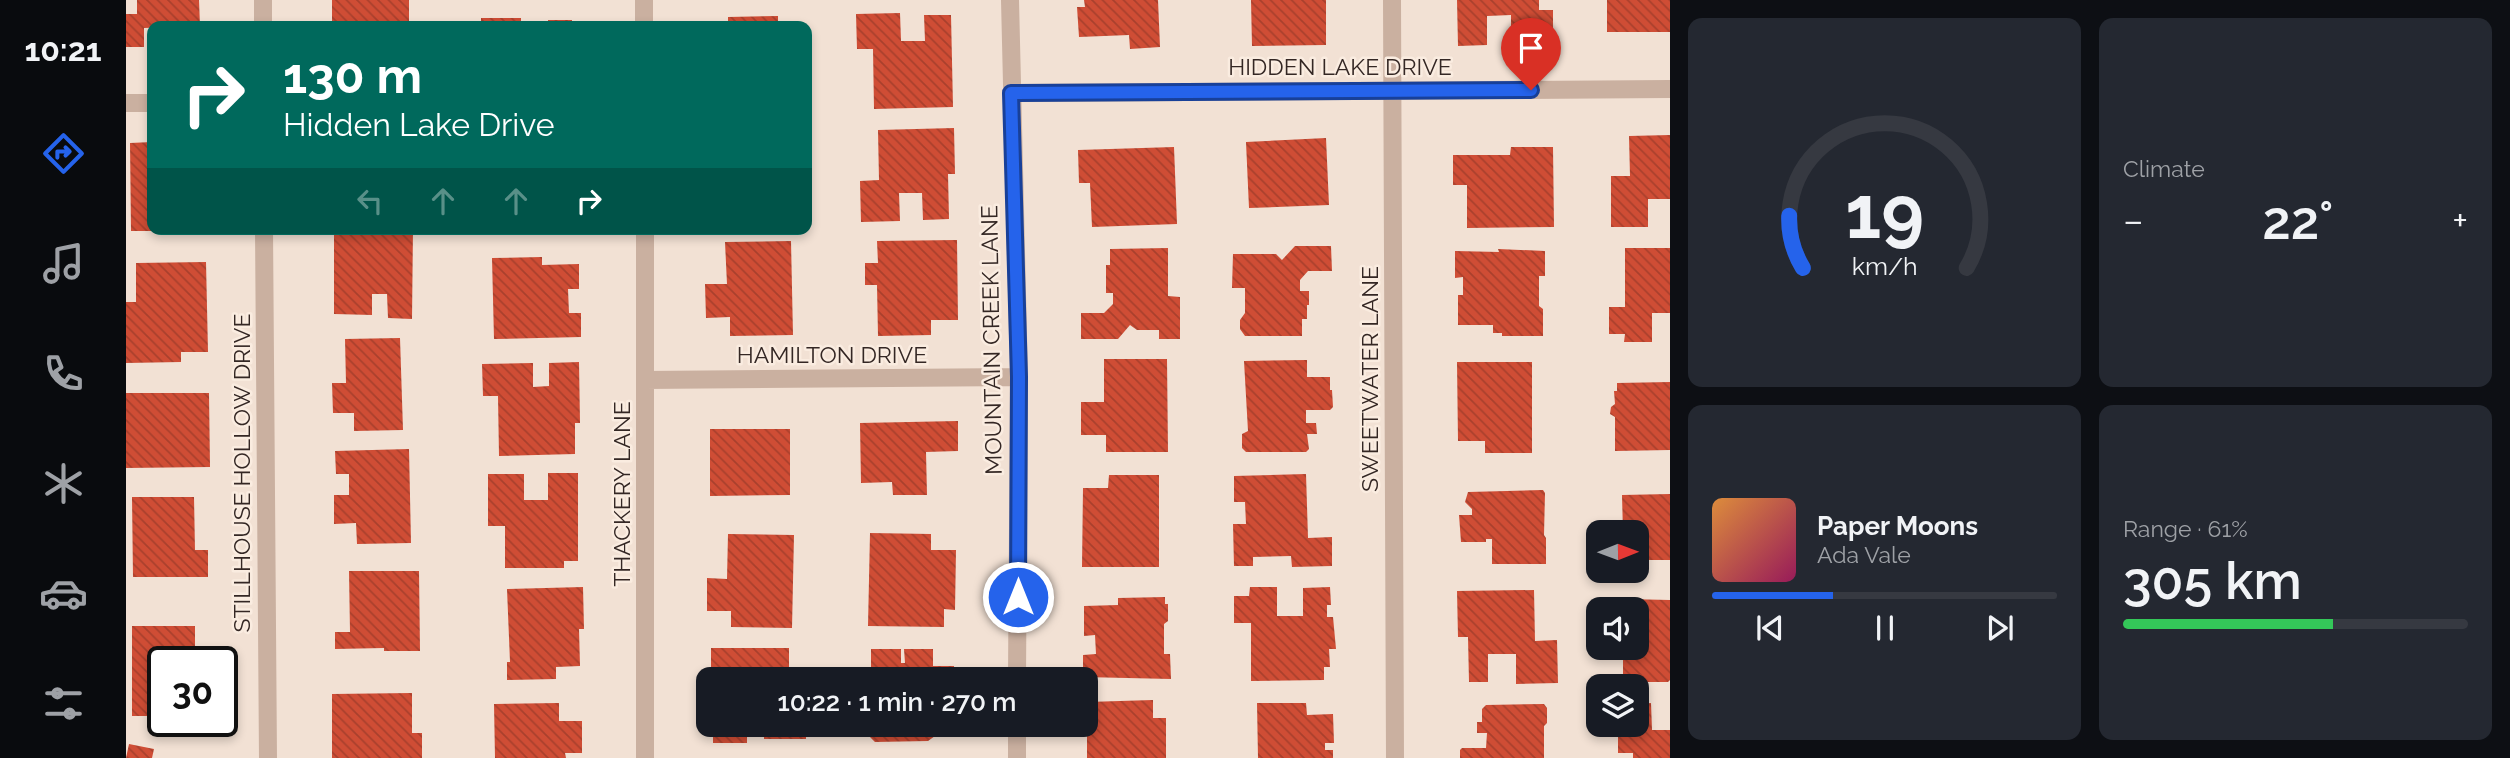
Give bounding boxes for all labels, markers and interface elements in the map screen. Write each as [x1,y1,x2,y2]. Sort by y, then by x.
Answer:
pin [1501,18,1561,90]
icon: arrive [1512,29,1550,67]
text: 10:21 [24,31,102,68]
text: 130 m [283,47,422,104]
icon: right [168,49,259,140]
street label: HIDDEN LAKE DRIVE [1228,53,1452,80]
text: Hidden Lake Drive [283,106,555,143]
icon: directions [39,129,88,178]
text: Climate [2123,155,2205,182]
text: 19 [1845,171,1924,256]
icon: left [351,182,389,220]
icon: ahead [424,182,462,220]
icon: ahead [497,182,535,220]
icon: right [570,182,608,220]
text: 22° [2262,190,2333,251]
text: − [2123,198,2143,243]
text: + [2452,198,2468,243]
street label: MOUNTAIN CREEK LANE [975,205,1007,475]
icon: music [39,239,88,288]
text: km/h [1852,251,1917,281]
street label: SWEETWATER LANE [1356,266,1383,492]
street label: STILLHOUSE HOLLOW DRIVE [228,314,255,632]
street label: HAMILTON DRIVE [737,341,927,368]
icon: phone [39,349,88,398]
street label: THACKERY LANE [608,401,635,587]
icon: climate [39,459,88,508]
text: Paper Moons [1817,511,1978,541]
text: Range · 61% [2123,515,2248,542]
north arrow [1586,520,1648,583]
map controls [1586,520,1649,737]
text: Ada Vale [1817,541,1911,568]
text: 305 km [2123,550,2302,611]
position arrow [981,560,1055,634]
icon: car [39,569,88,618]
button: sound [1586,597,1649,660]
icon: previous [1751,609,1789,647]
icon: pause [1866,609,1904,647]
icon: next [1981,609,2019,647]
speed limit sign: 30 [147,646,238,737]
button: layers [1586,674,1649,737]
icon: filters [39,679,88,728]
text: 10:22 · 1 min · 270 m [778,687,1016,717]

